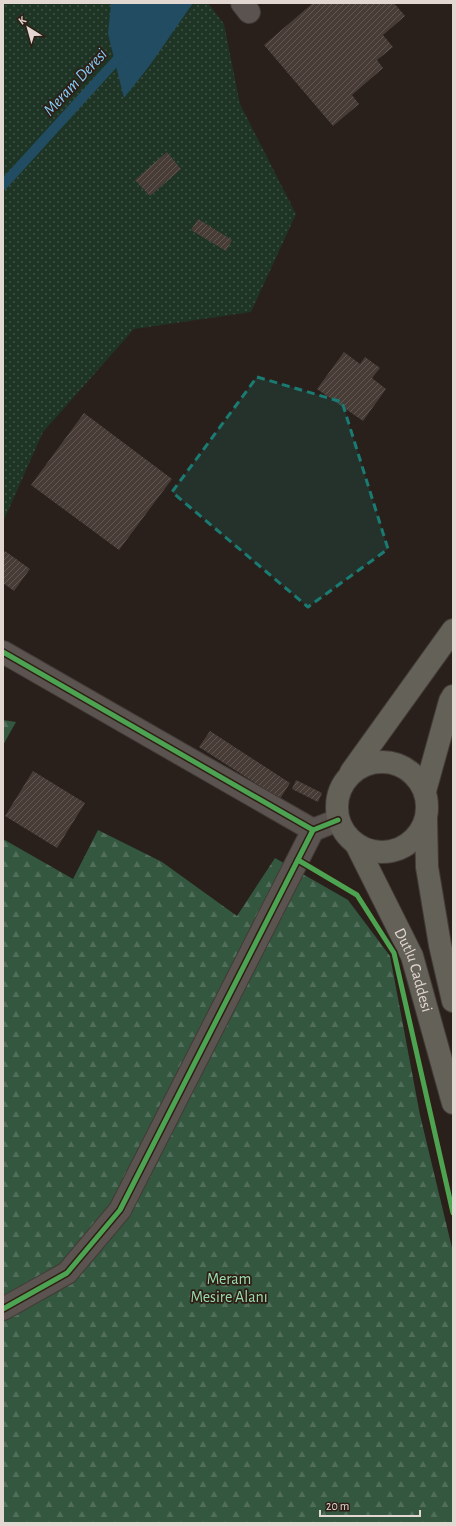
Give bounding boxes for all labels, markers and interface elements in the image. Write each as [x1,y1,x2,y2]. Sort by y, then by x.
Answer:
north arrow [8,8,48,48]
text: K [16,14,29,27]
water label: Meram Deresi [40,45,110,119]
street label: Dutlu Caddesi [391,925,435,1014]
park label: Meram Mesire Alanı [190,1271,268,1305]
scale bar [320,1492,420,1518]
text: 20 m [326,1500,349,1512]

